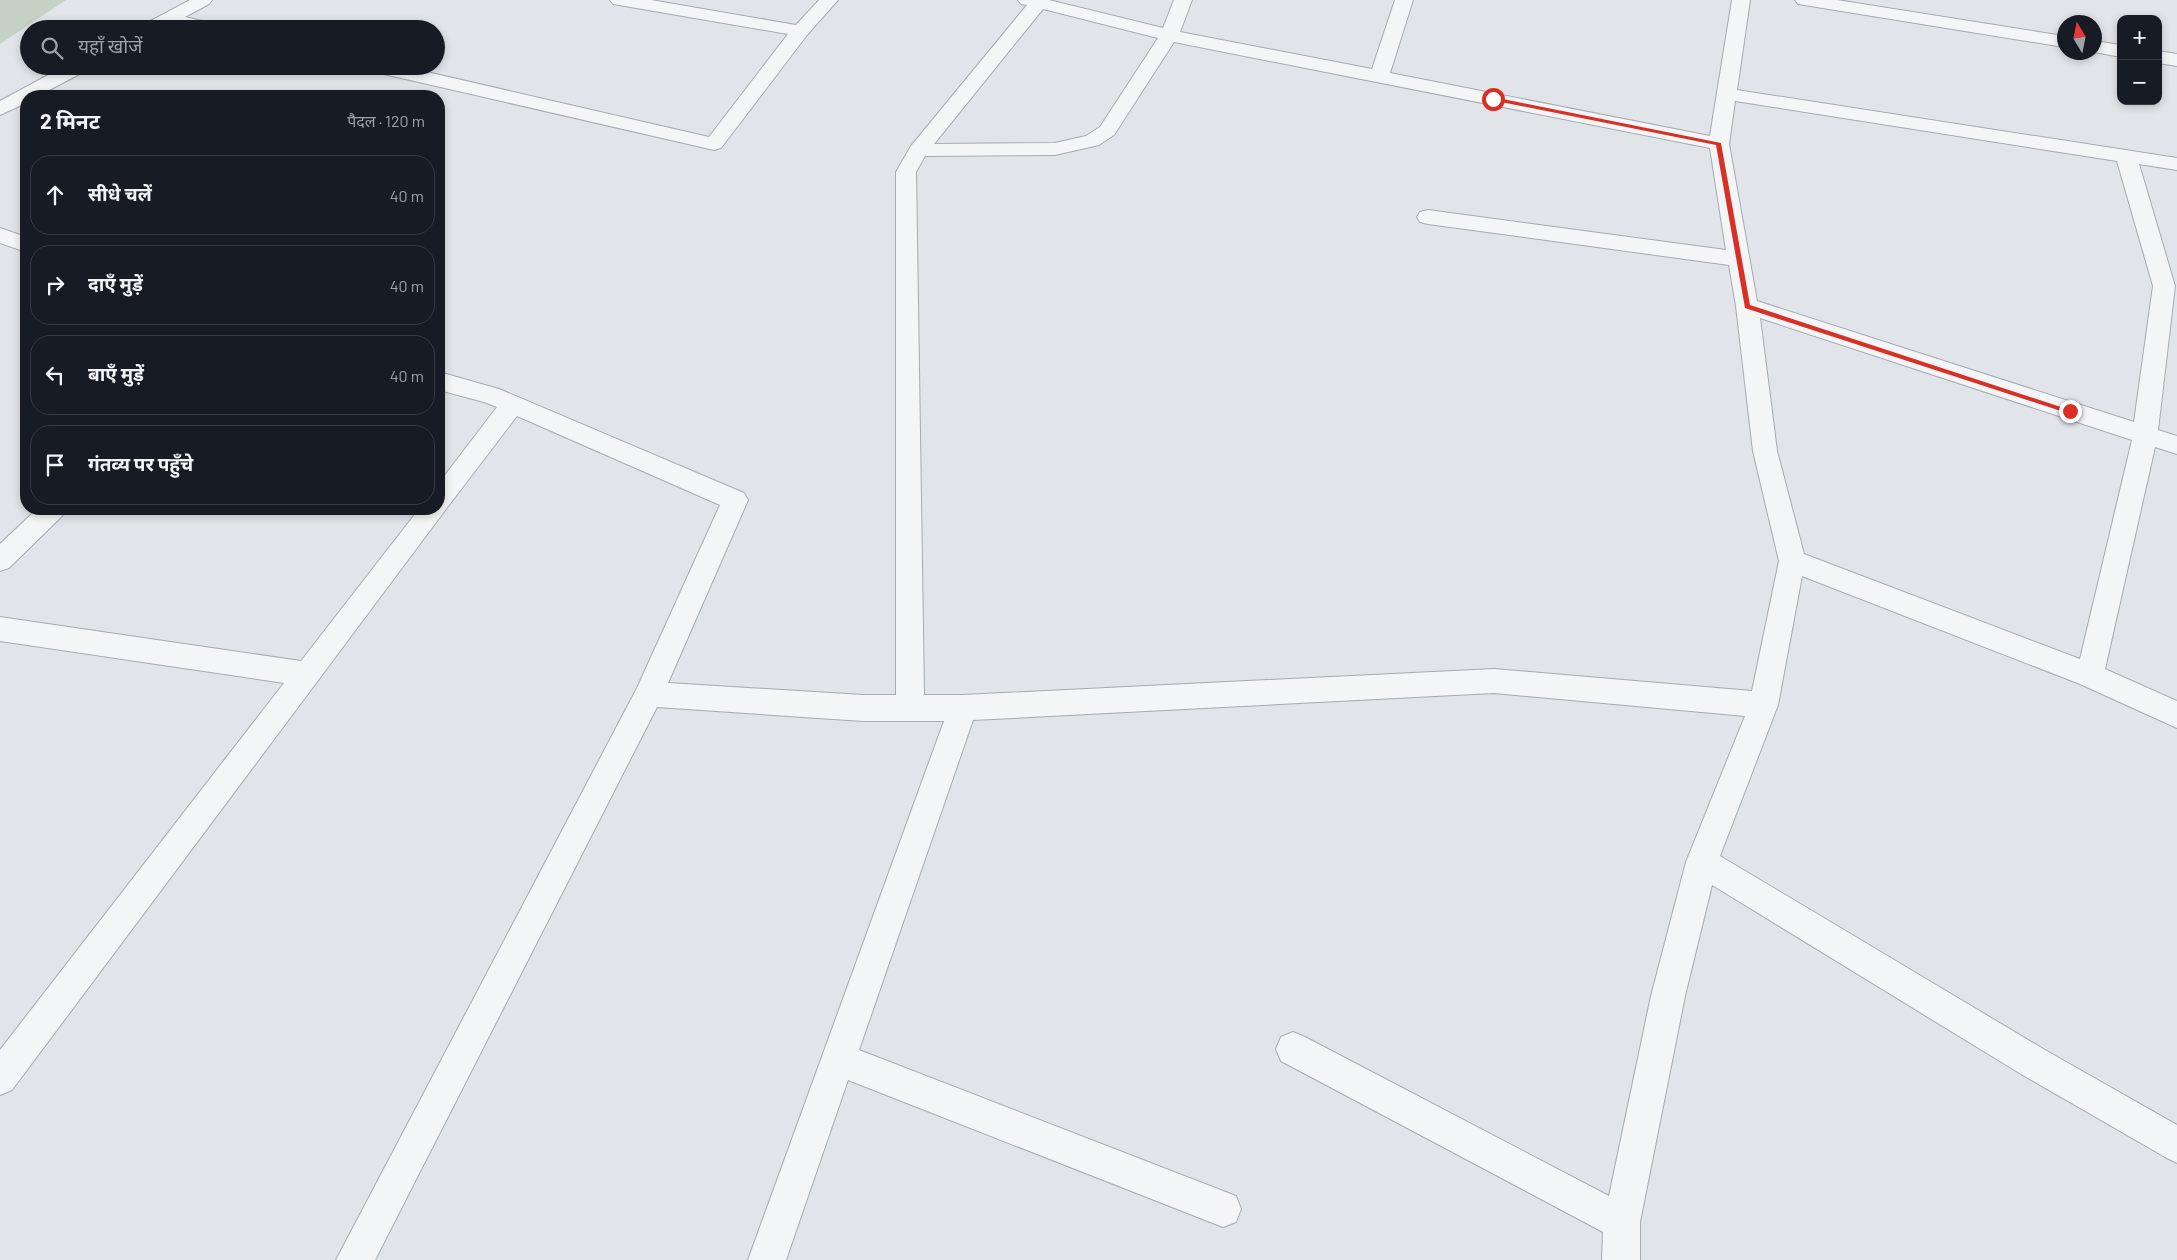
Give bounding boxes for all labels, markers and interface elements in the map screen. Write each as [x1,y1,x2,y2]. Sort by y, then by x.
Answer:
north arrow [2057,15,2102,60]
map controls [2117,15,2162,105]
button: + [2117,15,2162,60]
search box [20,20,445,75]
icon: search [38,34,66,62]
text: यहाँ खोजें [78,34,142,57]
button: − [2117,60,2162,105]
route start [1482,88,1505,111]
text: 2 मिनट [40,108,100,133]
text: पैदल · 120 m [347,111,425,130]
icon: ahead [41,181,69,209]
text: सीधे चलें [88,182,152,205]
text: 40 m [390,186,424,205]
icon: right [41,271,69,299]
text: दाएँ मुड़ें [88,272,143,295]
text: 40 m [390,276,424,295]
icon: left [41,361,69,389]
text: बाएँ मुड़ें [88,362,144,385]
text: 40 m [390,366,424,385]
route end [2059,400,2082,423]
icon: arrive [41,451,69,479]
text: गंतव्य पर पहुँचे [88,452,193,475]

